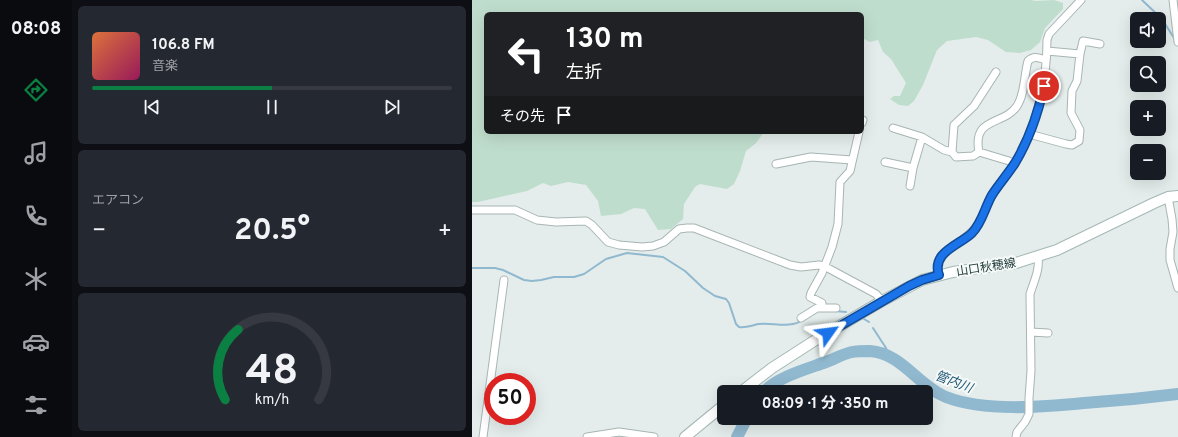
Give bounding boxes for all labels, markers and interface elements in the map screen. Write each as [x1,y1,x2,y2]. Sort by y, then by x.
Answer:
map controls [1130,12,1166,180]
button: sound [1130,12,1166,48]
text: 08:08 [11,18,61,41]
text: 130 m [566,22,644,58]
icon: left [500,28,552,80]
text: 106.8 FM [152,36,215,55]
button: search [1130,56,1166,92]
text: 音楽 [152,59,178,75]
text: 左折 [566,62,602,85]
pin [1027,69,1061,103]
icon: arrive [1033,75,1055,97]
icon: directions [22,76,50,104]
icon: previous [141,96,163,118]
icon: pause [261,96,283,118]
icon: next [381,96,403,118]
button: + [1130,100,1166,136]
icon: arrive [553,104,575,126]
text: その先 [500,108,545,127]
icon: music [22,139,50,167]
button: − [1130,144,1166,180]
text: エアコン [92,193,144,209]
icon: phone [22,202,50,230]
text: 20.5° [234,213,310,250]
text: − [92,218,106,245]
text: + [438,218,452,245]
street label: 山口秋穂線 [955,255,1017,281]
icon: climate [22,265,50,293]
position arrow [807,312,849,354]
icon: car [22,328,50,356]
text: 48 [246,346,298,399]
water label: 管内川 [932,368,976,398]
speed limit sign: 50 [484,373,536,425]
icon: filters [22,391,50,419]
text: km/h [255,391,289,409]
text: 08:09 · 1 分 · 350 m [762,395,888,414]

